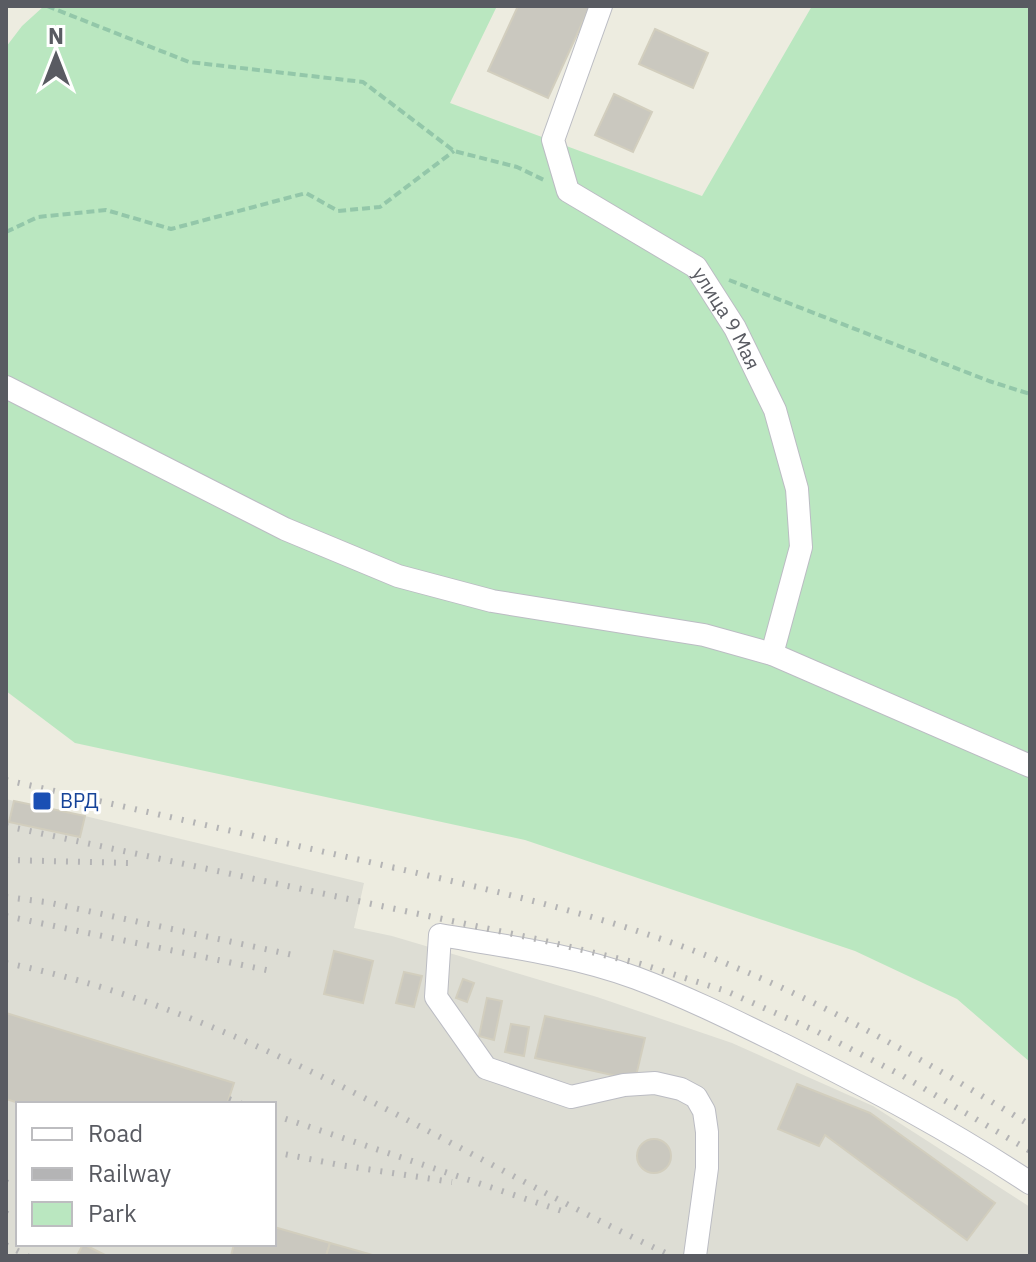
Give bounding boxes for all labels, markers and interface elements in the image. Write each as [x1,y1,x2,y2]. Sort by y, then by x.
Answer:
north arrow [16,16,96,96]
text: N [48,21,64,50]
street label: улица 9 Мая [686,261,767,374]
place label: ВРД [60,787,99,814]
marker: ВРД [31,790,53,812]
legend [16,1102,276,1246]
text: Road [88,1117,143,1149]
text: Railway [88,1157,171,1189]
text: Park [88,1197,137,1229]

